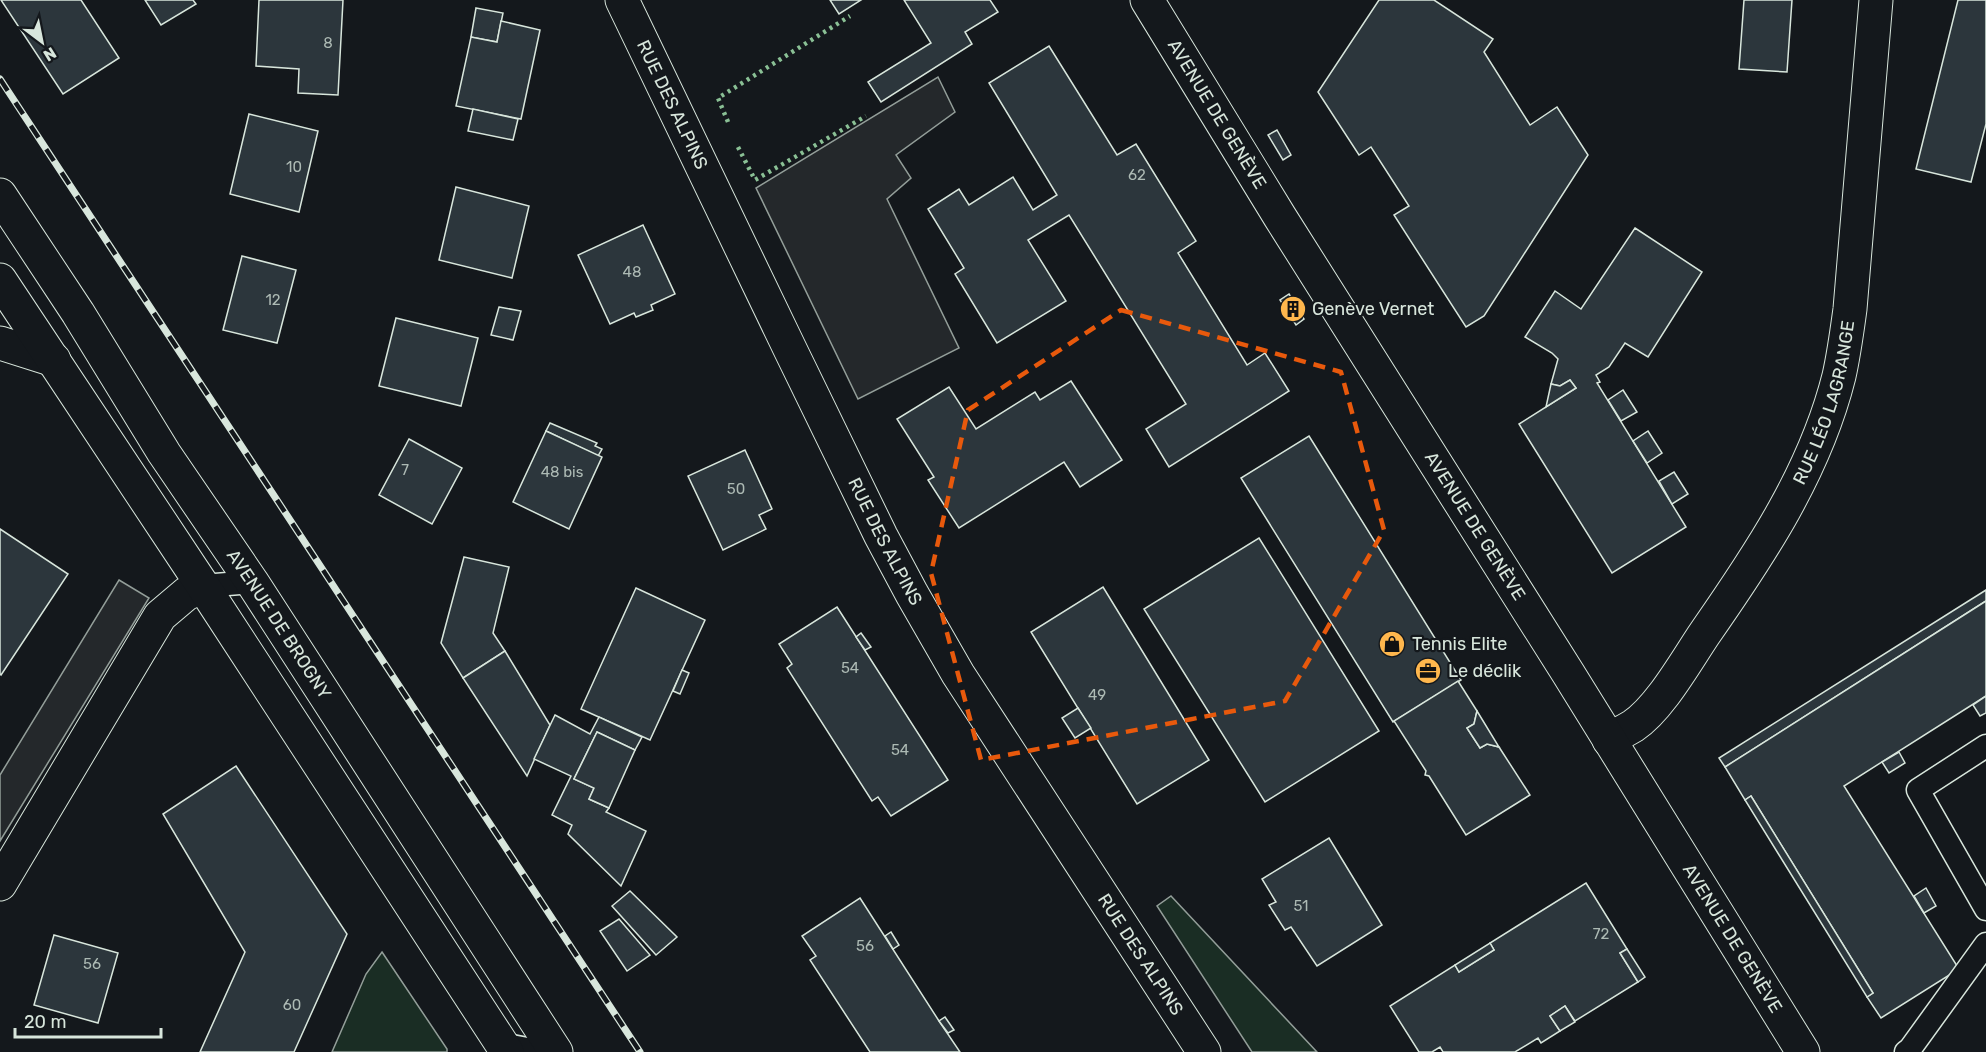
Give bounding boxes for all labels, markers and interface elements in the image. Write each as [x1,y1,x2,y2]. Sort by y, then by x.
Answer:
north arrow [12,12,72,72]
house number: 8 [323,34,333,52]
street label: AVENUE DE GENÈVE [1163,35,1271,193]
street label: RUE DES ALPINS [632,36,713,173]
text: N [40,43,60,65]
house number: 10 [286,158,302,176]
house number: 62 [1128,166,1146,184]
house number: 48 [623,263,641,281]
house number: 12 [265,291,281,309]
building icon: Genève Vernet [1278,294,1308,324]
place label: Genève Vernet [1312,298,1434,320]
street label: RUE LÉO LAGRANGE [1788,319,1859,488]
street label: AVENUE DE GENÈVE [1420,448,1530,604]
house number: 7 [401,461,409,479]
house number: 48 bis [541,463,584,481]
street label: RUE DES ALPINS [843,474,927,609]
house number: 50 [727,480,745,498]
street label: AVENUE DE BROGNY [222,545,336,704]
shop icon: Tennis Elite [1377,629,1407,659]
place label: Tennis Elite [1412,633,1507,655]
office icon: Le déclik [1413,656,1443,686]
house number: 54 [841,659,859,677]
place label: Le déclik [1448,660,1522,682]
house number: 49 [1088,686,1106,704]
house number: 54 [891,741,909,759]
street label: AVENUE DE GENÈVE [1678,860,1787,1017]
street label: RUE DES ALPINS [1093,890,1188,1019]
house number: 51 [1293,897,1309,915]
house number: 72 [1593,925,1609,943]
house number: 56 [856,937,874,955]
house number: 56 [83,955,101,973]
house number: 60 [283,996,301,1014]
scale bar [15,1001,160,1039]
text: 20 m [24,1011,66,1033]

